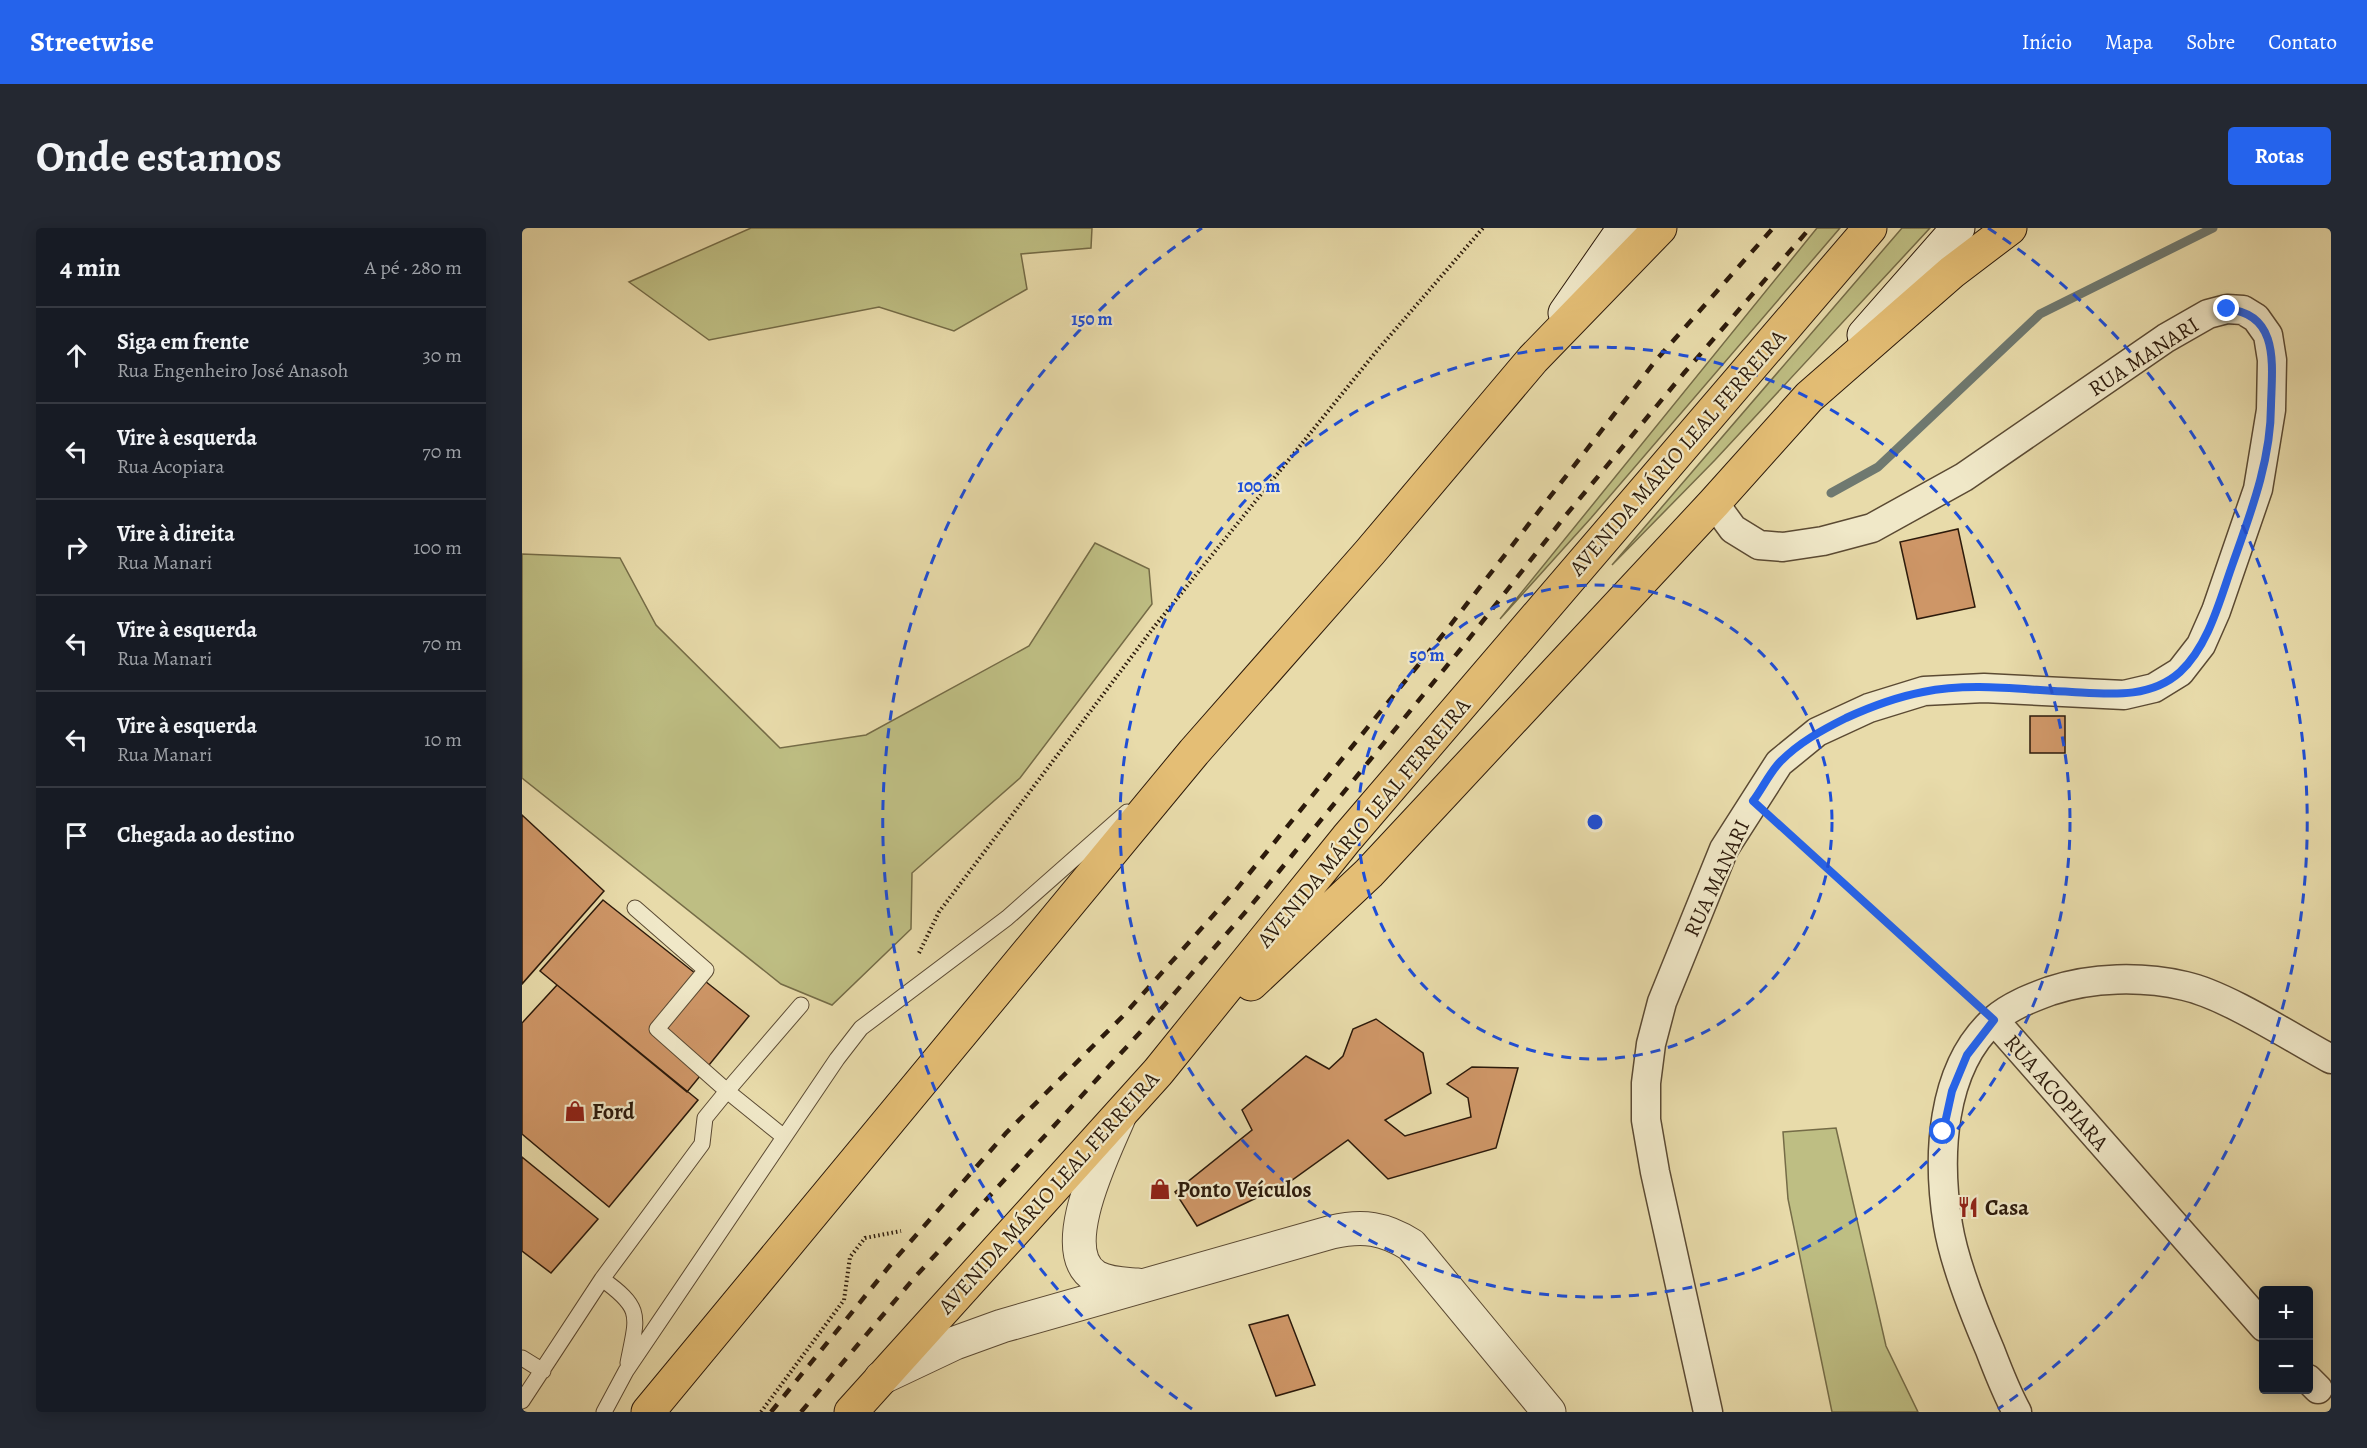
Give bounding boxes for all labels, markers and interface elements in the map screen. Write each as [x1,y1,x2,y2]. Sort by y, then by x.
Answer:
text: Streetwise [30,23,154,61]
text: Início [2022,28,2072,56]
text: Mapa [2105,28,2153,56]
text: Sobre [2186,28,2235,56]
text: Contato [2268,28,2337,56]
button: Rotas [2228,127,2331,185]
text: Onde estamos [36,128,282,185]
text: 4 min [60,250,121,285]
text: A pé · 280 m [365,254,462,281]
route end [2213,295,2239,321]
text: 150 m [1071,307,1113,331]
street label: RUA MANARI [2082,310,2205,404]
street label: AVENIDA MÁRIO LEAL FERREIRA [1562,322,1794,583]
text: Siga em frente [117,327,249,357]
icon: ahead [60,339,93,372]
text: 30 m [422,342,462,369]
text: Rua Engenheiro José Anasoh [117,357,348,384]
text: Vire à esquerda [117,423,257,453]
icon: left [60,435,93,468]
text: 70 m [422,438,462,465]
text: Rua Acopiara [117,453,225,480]
text: 100 m [1238,474,1280,498]
text: Vire à direita [117,519,235,549]
icon: right [60,531,93,564]
text: 100 m [413,534,462,561]
text: Rua Manari [117,549,212,576]
text: Vire à esquerda [117,615,257,645]
icon: left [60,627,93,660]
text: 70 m [422,630,462,657]
text: 50 m [1410,643,1444,667]
text: Rua Manari [117,645,212,672]
street label: AVENIDA MÁRIO LEAL FERREIRA [1250,691,1478,955]
text: Vire à esquerda [117,711,257,741]
icon: left [60,723,93,756]
text: 10 m [424,726,462,753]
text: Rua Manari [117,741,212,768]
centre of rings [1585,812,1605,832]
street label: RUA MANARI [1677,815,1757,942]
icon: arrive [60,819,93,852]
text: Chegada ao destino [117,820,295,850]
street label: RUA ACOPIARA [1997,1028,2116,1158]
street label: AVENIDA MÁRIO LEAL FERREIRA [931,1064,1167,1321]
place label: Ford [592,1097,635,1127]
shop icon: Ford [563,1099,587,1123]
route start [1929,1118,1955,1144]
place label: Ponto Veículos [1177,1175,1312,1205]
shop icon: Ponto Veículos [1148,1177,1172,1201]
place label: Casa [1985,1193,2029,1223]
restaurant icon: Casa [1956,1195,1980,1219]
map controls [2259,1286,2313,1394]
button: + [2259,1286,2313,1340]
button: − [2259,1340,2313,1394]

